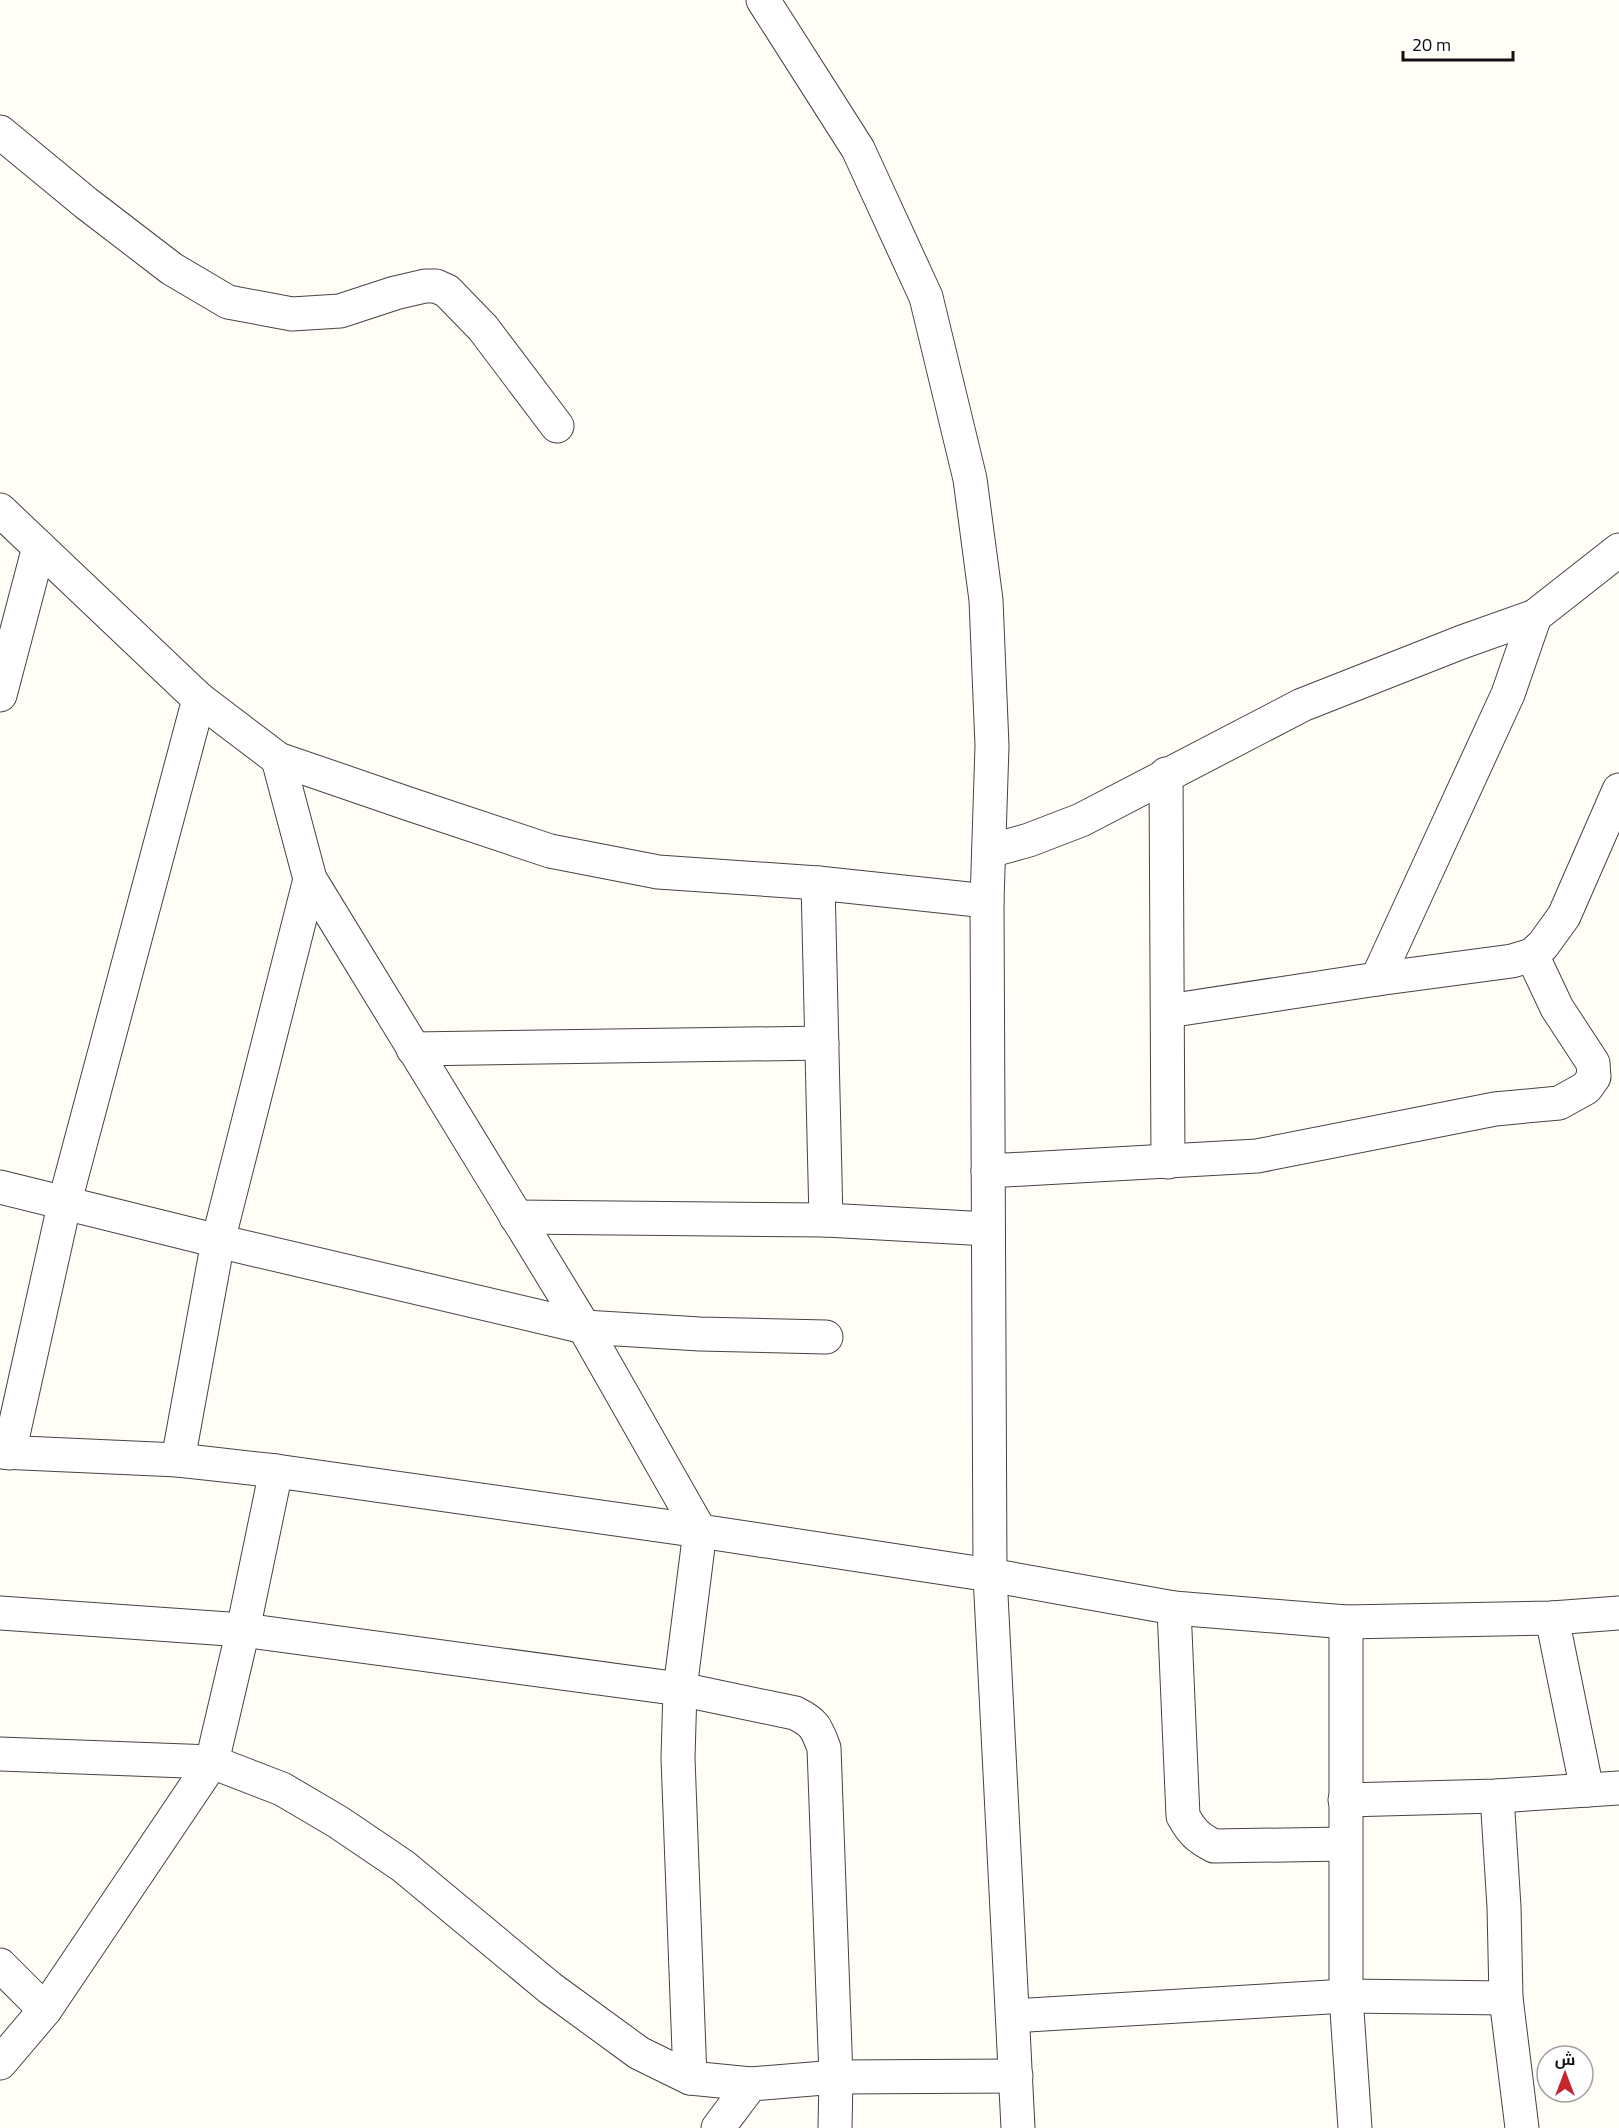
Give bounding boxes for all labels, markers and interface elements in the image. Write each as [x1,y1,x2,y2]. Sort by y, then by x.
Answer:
scale bar [1403,24,1512,62]
text: 20 m [1412,28,1451,61]
north arrow [1535,2044,1595,2104]
text: ش [1555,2044,1575,2074]

